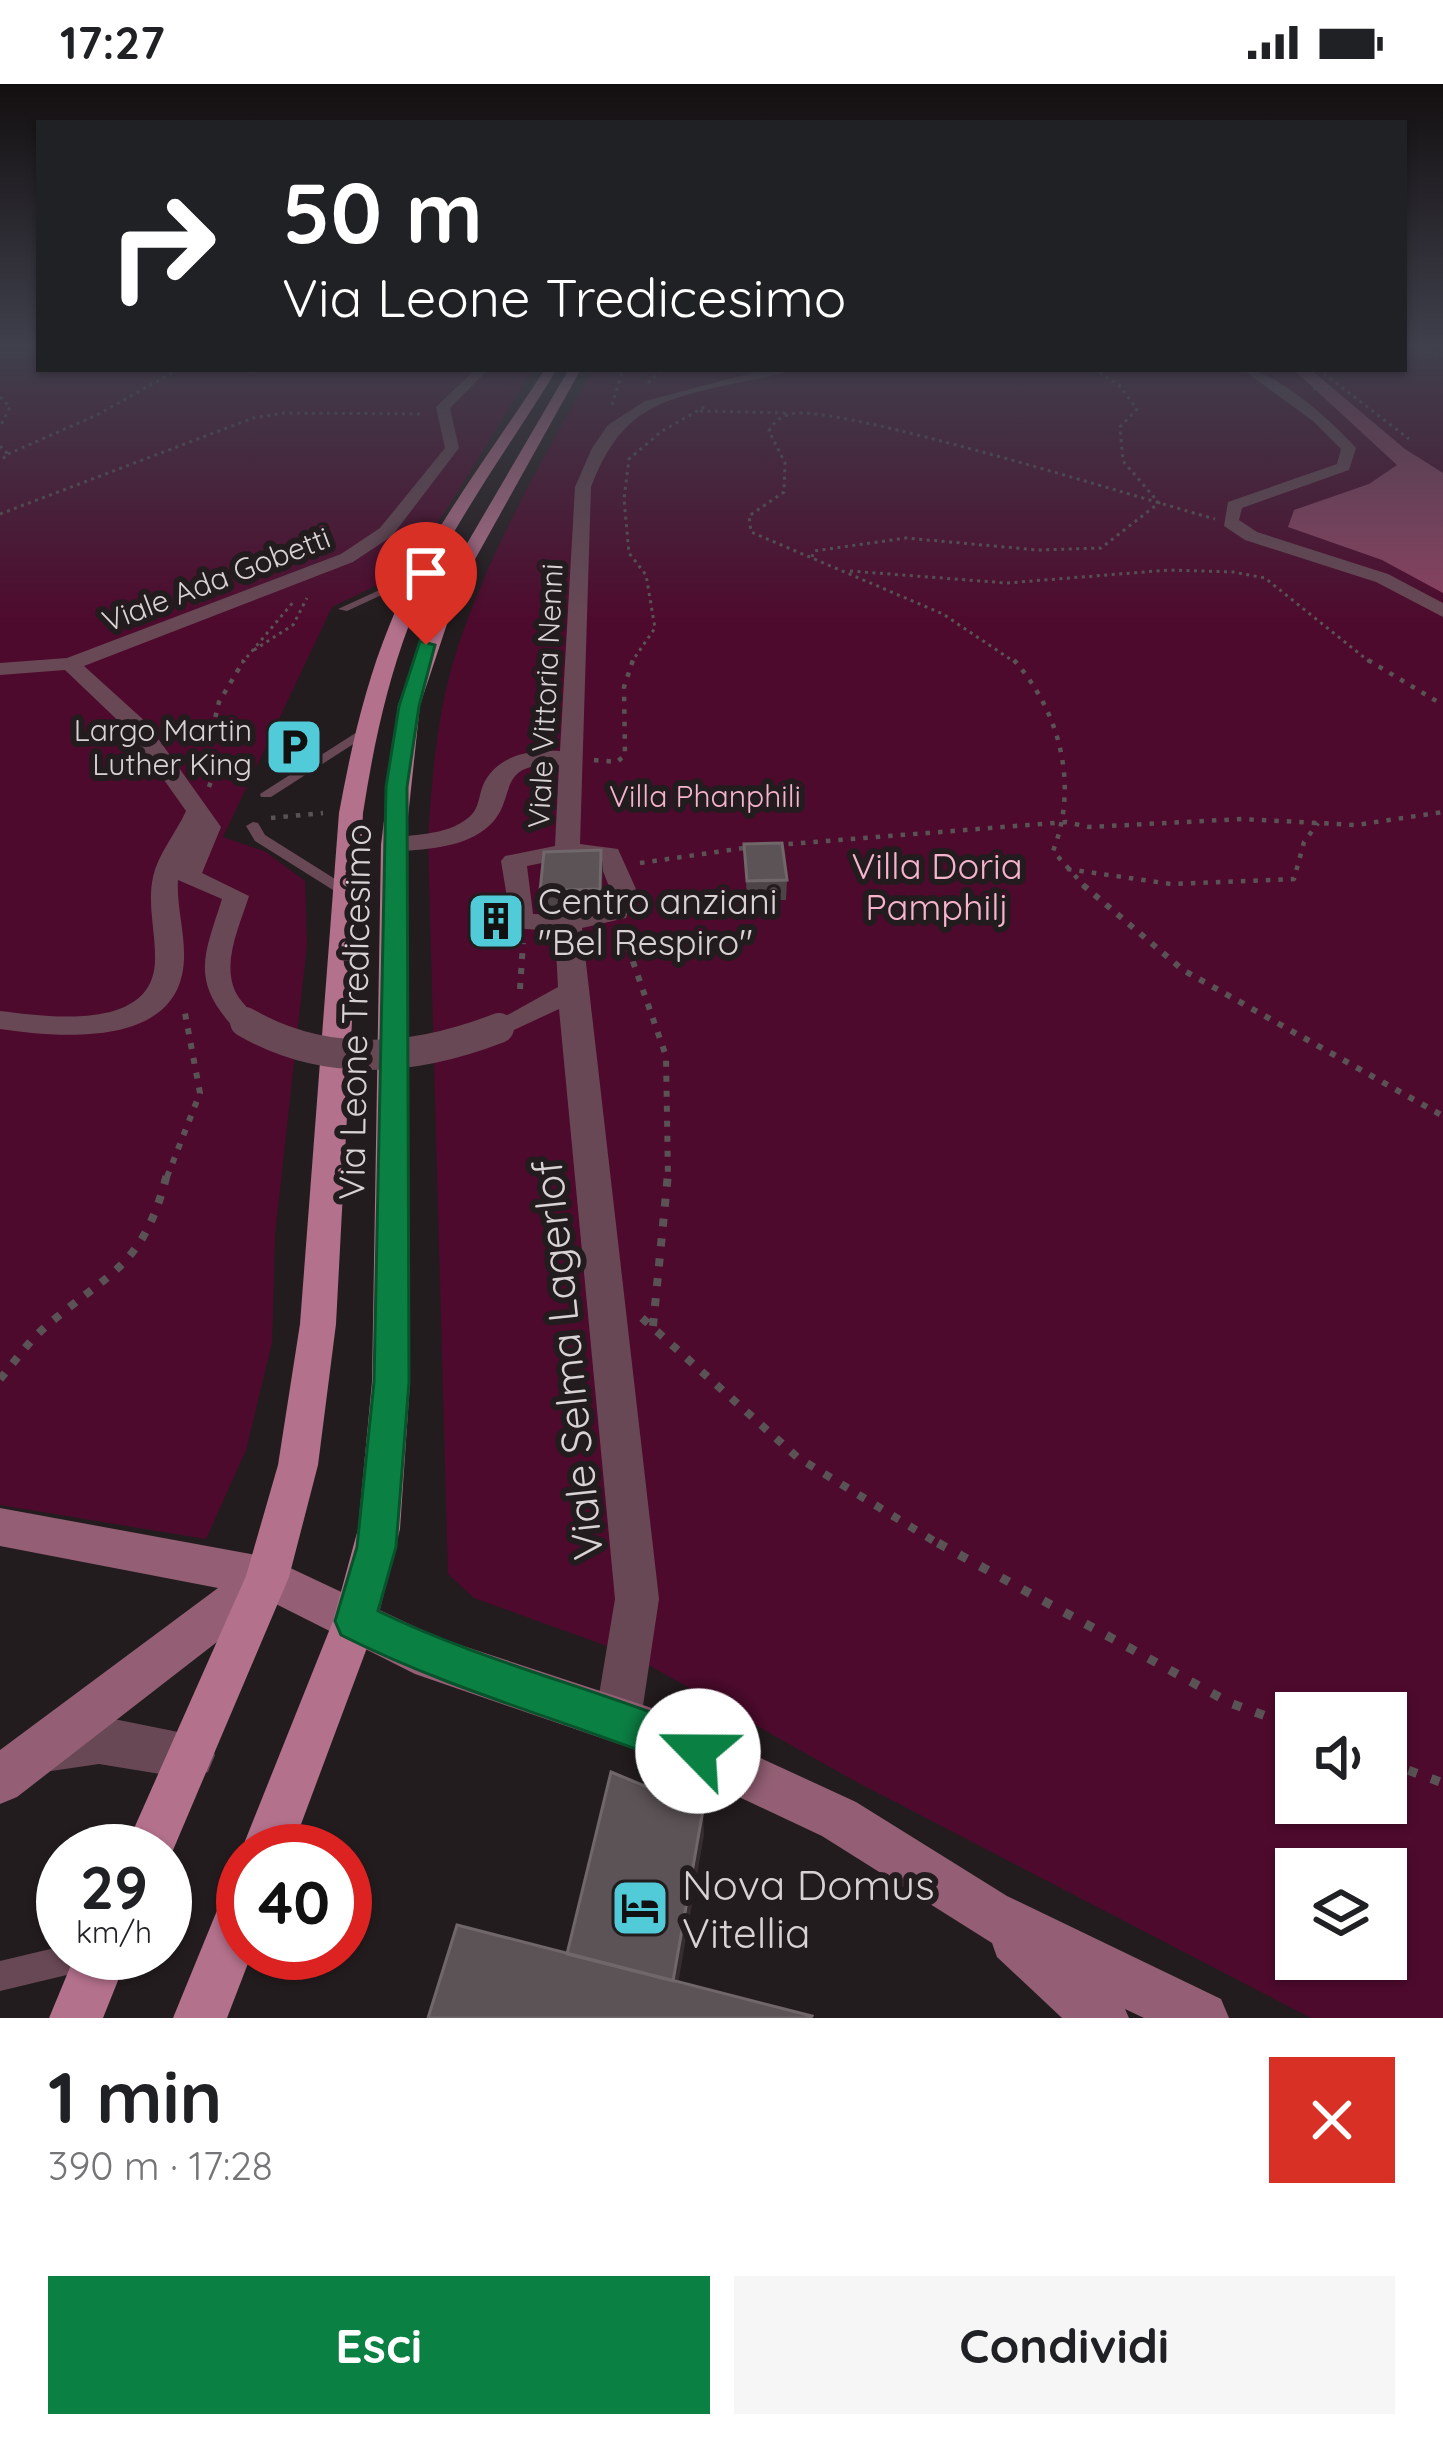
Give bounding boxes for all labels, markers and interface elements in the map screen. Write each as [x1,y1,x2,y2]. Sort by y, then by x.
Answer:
text: 17:27 [60,14,165,70]
text: 50 m [282,159,483,264]
icon: right [84,168,240,324]
text: Via Leone Tredicesimo [282,263,846,331]
street label: Viale Ada Gobetti [97,518,335,640]
pin [375,522,477,645]
icon: arrive [393,540,459,606]
street label: Viale Vittoria Nenni [519,563,571,829]
place label: Largo Martin Luther King [74,711,252,783]
parking icon: Largo Martin Luther King [263,716,325,778]
park label: Villa Phanphili [609,777,801,815]
street label: Via Leone Tredicesimo [328,824,380,1200]
park label: Villa Doria Pamphilj [851,843,1023,929]
place label: Centro anziani "Bel Respiro" [538,878,777,964]
building icon: Centro anziani "Bel Respiro" [465,890,527,952]
street label: Viale Selma Lagerlof [520,1157,614,1563]
position arrow [635,1688,761,1814]
map controls [1275,1692,1407,1980]
button: sound [1275,1692,1407,1824]
speed limit sign: 40 [216,1824,372,1980]
button: layers [1275,1848,1407,1980]
text: 29 [80,1849,148,1924]
place label: Nova Domus Vitellia [682,1858,935,1959]
hotel icon: Nova Domus Vitellia [609,1877,671,1939]
text: km/h [76,1913,152,1951]
text: 1 min [48,2051,222,2141]
button: close [1269,2057,1395,2183]
text: 390 m · 17:28 [48,2141,273,2190]
button: Esci [48,2276,710,2414]
button: Condividi [734,2276,1395,2414]

